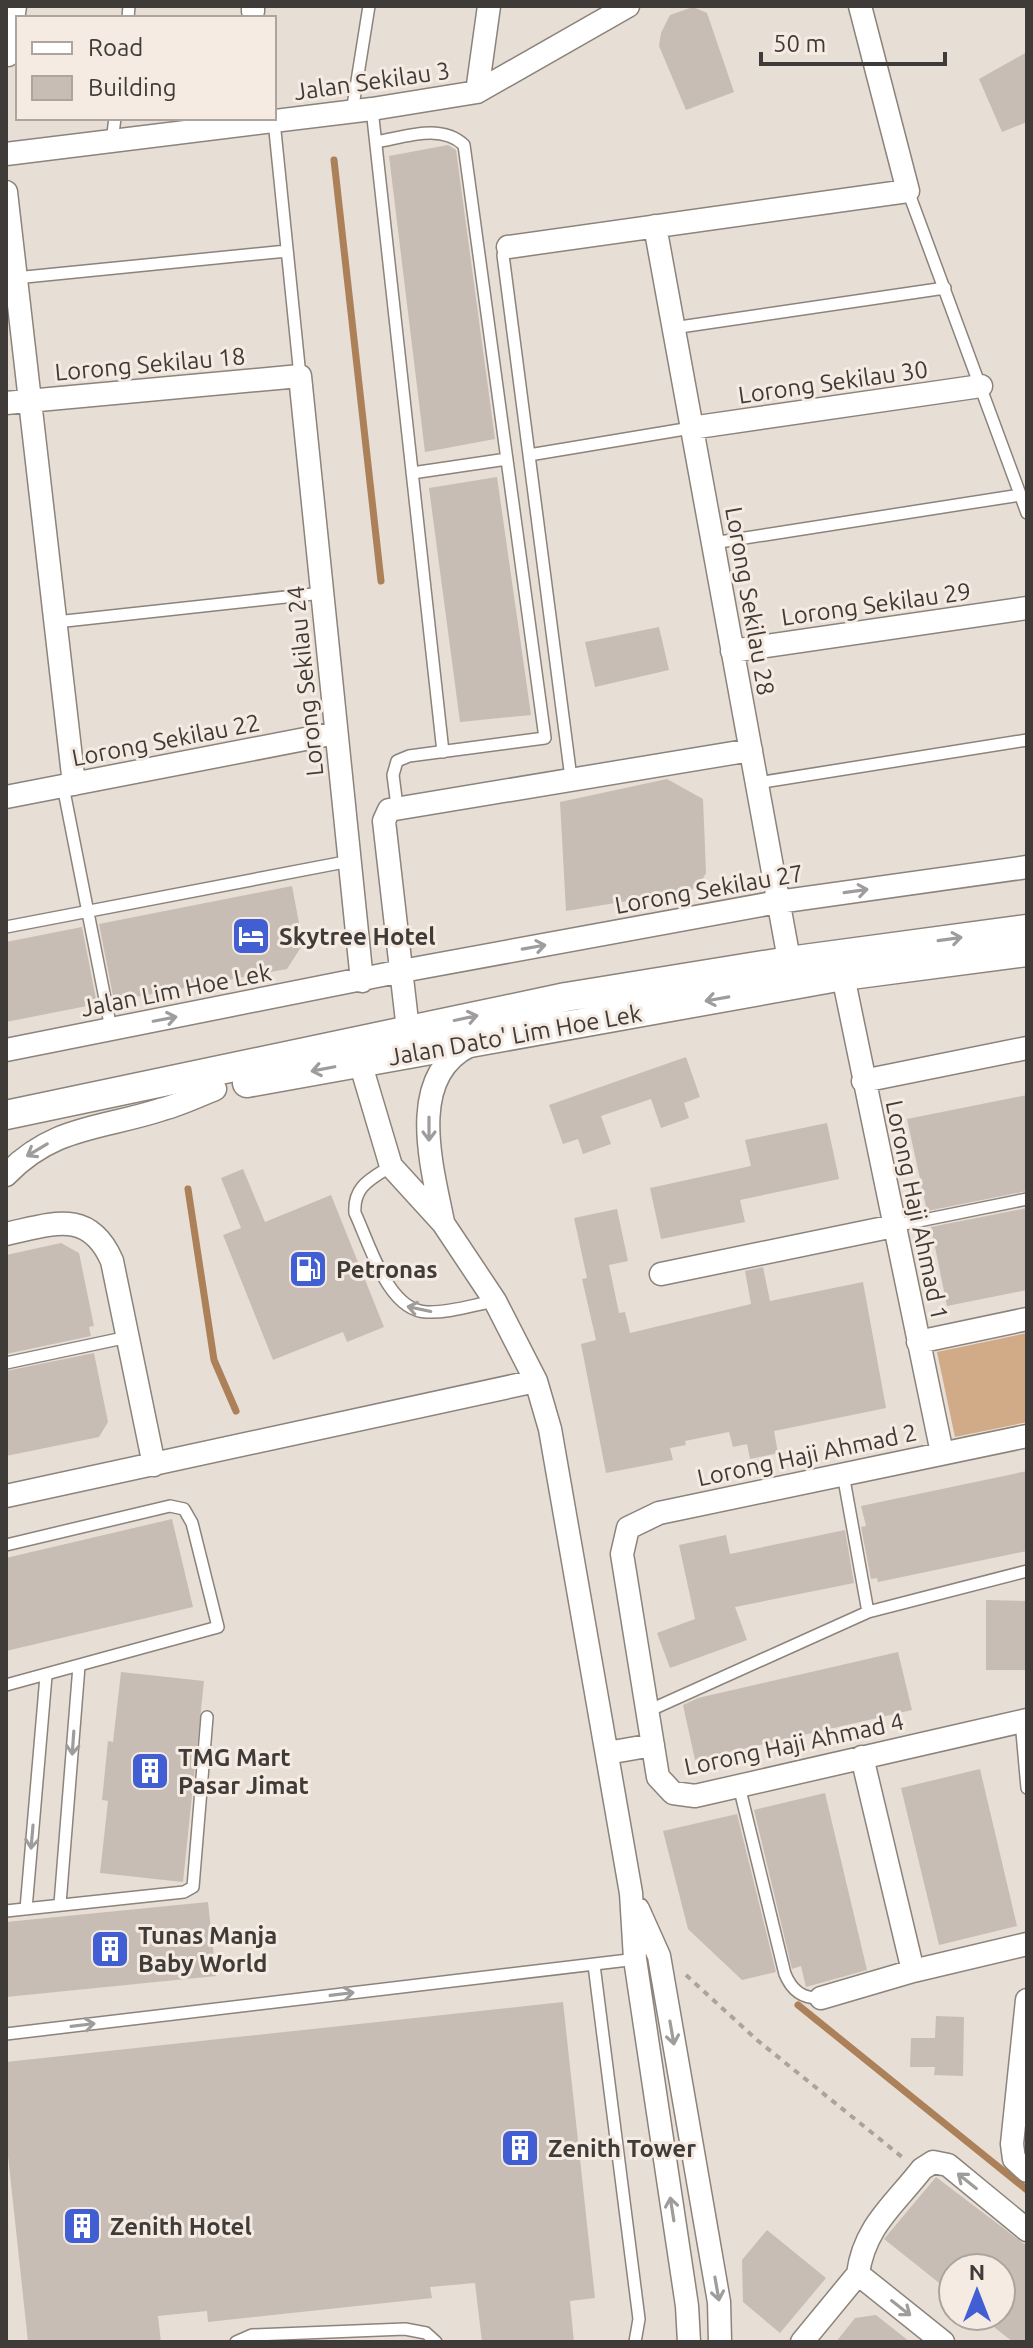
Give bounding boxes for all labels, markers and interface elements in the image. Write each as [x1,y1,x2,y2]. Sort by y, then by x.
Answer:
legend [16,16,276,120]
scale bar [761,16,945,66]
text: 50 m [773,30,826,57]
text: Road [88,34,143,61]
street label: Jalan Sekilau 3 [292,57,452,105]
text: Building [88,74,176,101]
street label: Lorong Sekilau 18 [54,342,246,386]
street label: Lorong Sekilau 30 [737,355,929,409]
street label: Lorong Sekilau 28 [720,505,780,697]
street label: Lorong Sekilau 29 [780,577,972,631]
street label: Lorong Sekilau 24 [282,585,328,777]
street label: Lorong Sekilau 22 [70,709,262,771]
street label: Lorong Sekilau 27 [613,859,805,919]
one-way arrow [843,883,868,898]
hotel icon: Skytree Hotel [230,915,272,957]
place label: Skytree Hotel [279,923,436,950]
one-way arrow [936,931,962,946]
one-way arrow [520,938,546,953]
street label: Jalan Lim Hoe Lek [79,958,273,1022]
one-way arrow [705,992,730,1007]
street label: Jalan Dato' Lim Hoe Lek [386,999,644,1071]
one-way arrow [152,1010,177,1025]
one-way arrow [453,1010,478,1025]
one-way arrow [311,1063,336,1078]
street label: Lorong Haji Ahmad 1 [881,1098,953,1322]
one-way arrow [421,1115,437,1142]
one-way arrow [26,1141,48,1158]
fuel station icon: Petronas [287,1248,329,1290]
place label: Petronas [336,1256,438,1283]
one-way arrow [407,1301,432,1316]
street label: Lorong Haji Ahmad 2 [695,1419,919,1491]
street label: Lorong Haji Ahmad 4 [682,1708,906,1780]
one-way arrow [65,1729,80,1756]
place label: TMG Mart Pasar Jimat [178,1744,309,1799]
building icon: TMG Mart Pasar Jimat [129,1750,171,1792]
one-way arrow [24,1823,39,1850]
place label: Tunas Manja Baby World [138,1922,277,1977]
building icon: Tunas Manja Baby World [89,1928,131,1970]
one-way arrow [328,1987,355,2002]
one-way arrow [70,2017,96,2032]
one-way arrow [665,2020,680,2045]
building icon: Zenith Tower [499,2127,541,2169]
place label: Zenith Tower [548,2135,696,2162]
one-way arrow [957,2172,978,2190]
one-way arrow [664,2197,679,2222]
building icon: Zenith Hotel [61,2205,103,2247]
place label: Zenith Hotel [110,2213,252,2240]
north arrow [937,2252,1017,2332]
text: N [969,2259,985,2284]
one-way arrow [710,2276,725,2301]
one-way arrow [890,2300,911,2317]

